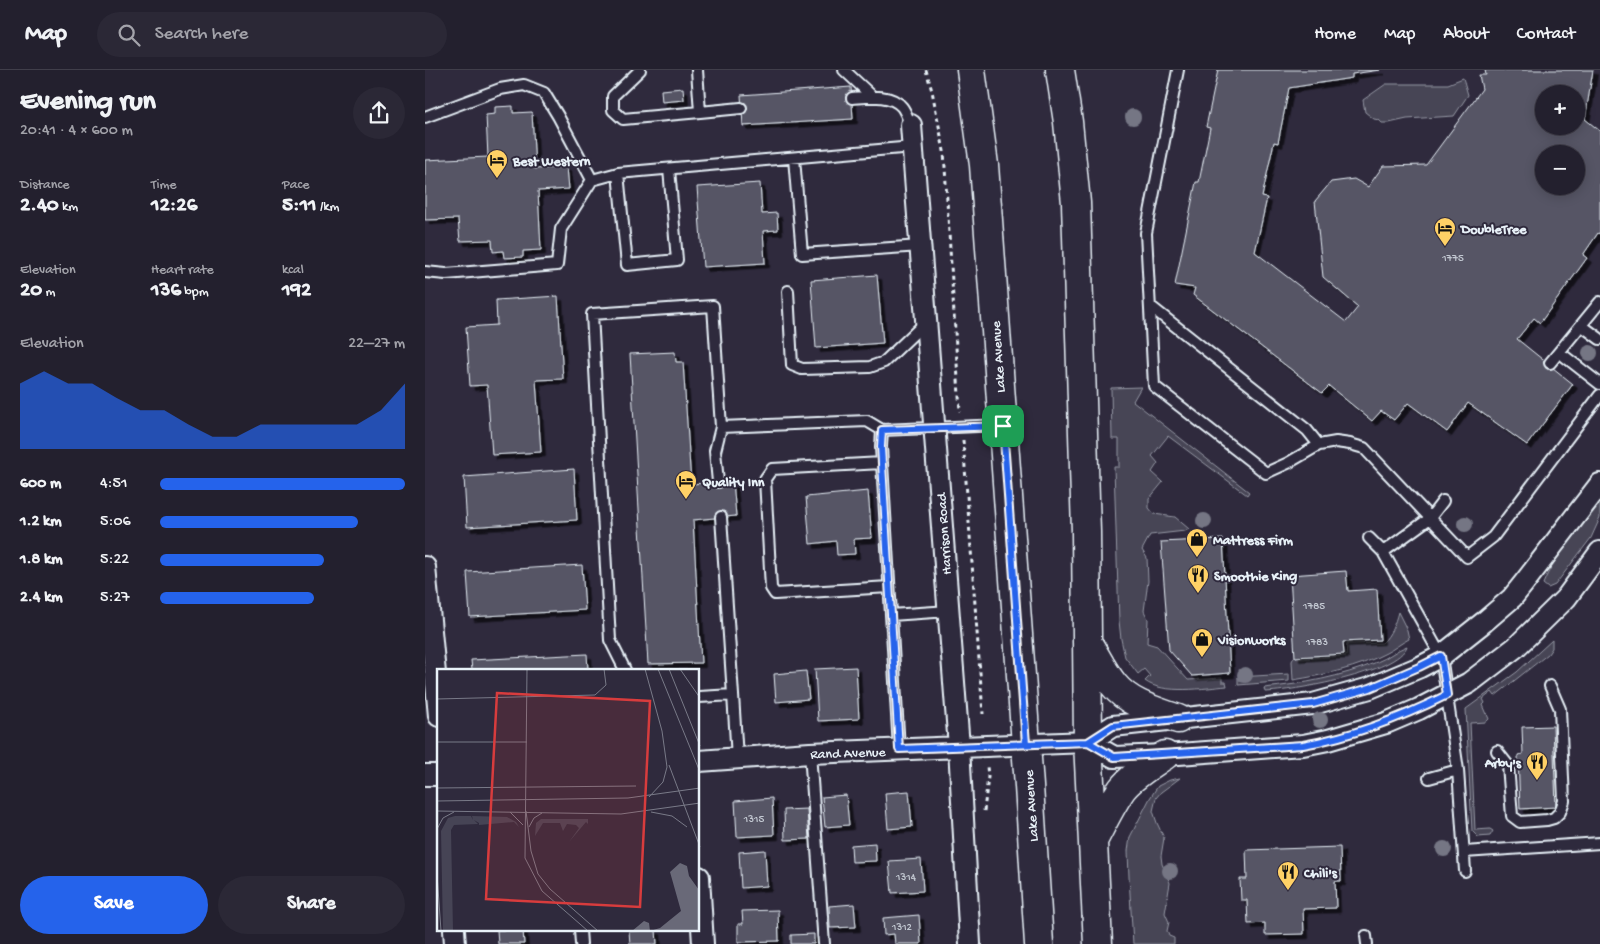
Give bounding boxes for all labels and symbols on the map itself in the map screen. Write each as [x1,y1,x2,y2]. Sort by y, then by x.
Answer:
hotel icon: Best Western [485,148,509,179]
place label: Best Western [512,154,591,171]
hotel icon: DoubleTree [1433,216,1457,247]
place label: DoubleTree [1459,222,1527,239]
house number: 1775 [1441,253,1464,265]
street label: Lake Avenue [988,320,1010,393]
pin [982,405,1024,447]
hotel icon: Quality Inn [674,469,698,500]
place label: Quality Inn [702,475,765,492]
street label: Harrison Road [934,491,957,575]
shop icon: Mattress Firm [1185,527,1209,558]
place label: Mattress Firm [1213,533,1293,550]
restaurant icon: Smoothie King [1186,563,1210,594]
place label: Smoothie King [1214,569,1297,586]
house number: 1785 [1302,601,1325,613]
shop icon: Visionworks [1190,627,1214,658]
place label: Visionworks [1217,633,1286,650]
house number: 1783 [1305,637,1328,649]
inset map [437,669,700,932]
street label: Rand Avenue [810,745,887,764]
restaurant icon: Arby's [1525,750,1549,781]
place label: Arby's [1484,756,1522,773]
street label: Lake Avenue [1021,769,1043,842]
house number: 1315 [743,814,764,826]
restaurant icon: Chili's [1276,860,1300,891]
place label: Chili's [1303,866,1338,883]
house number: 1314 [895,872,917,884]
house number: 1312 [891,922,913,934]

